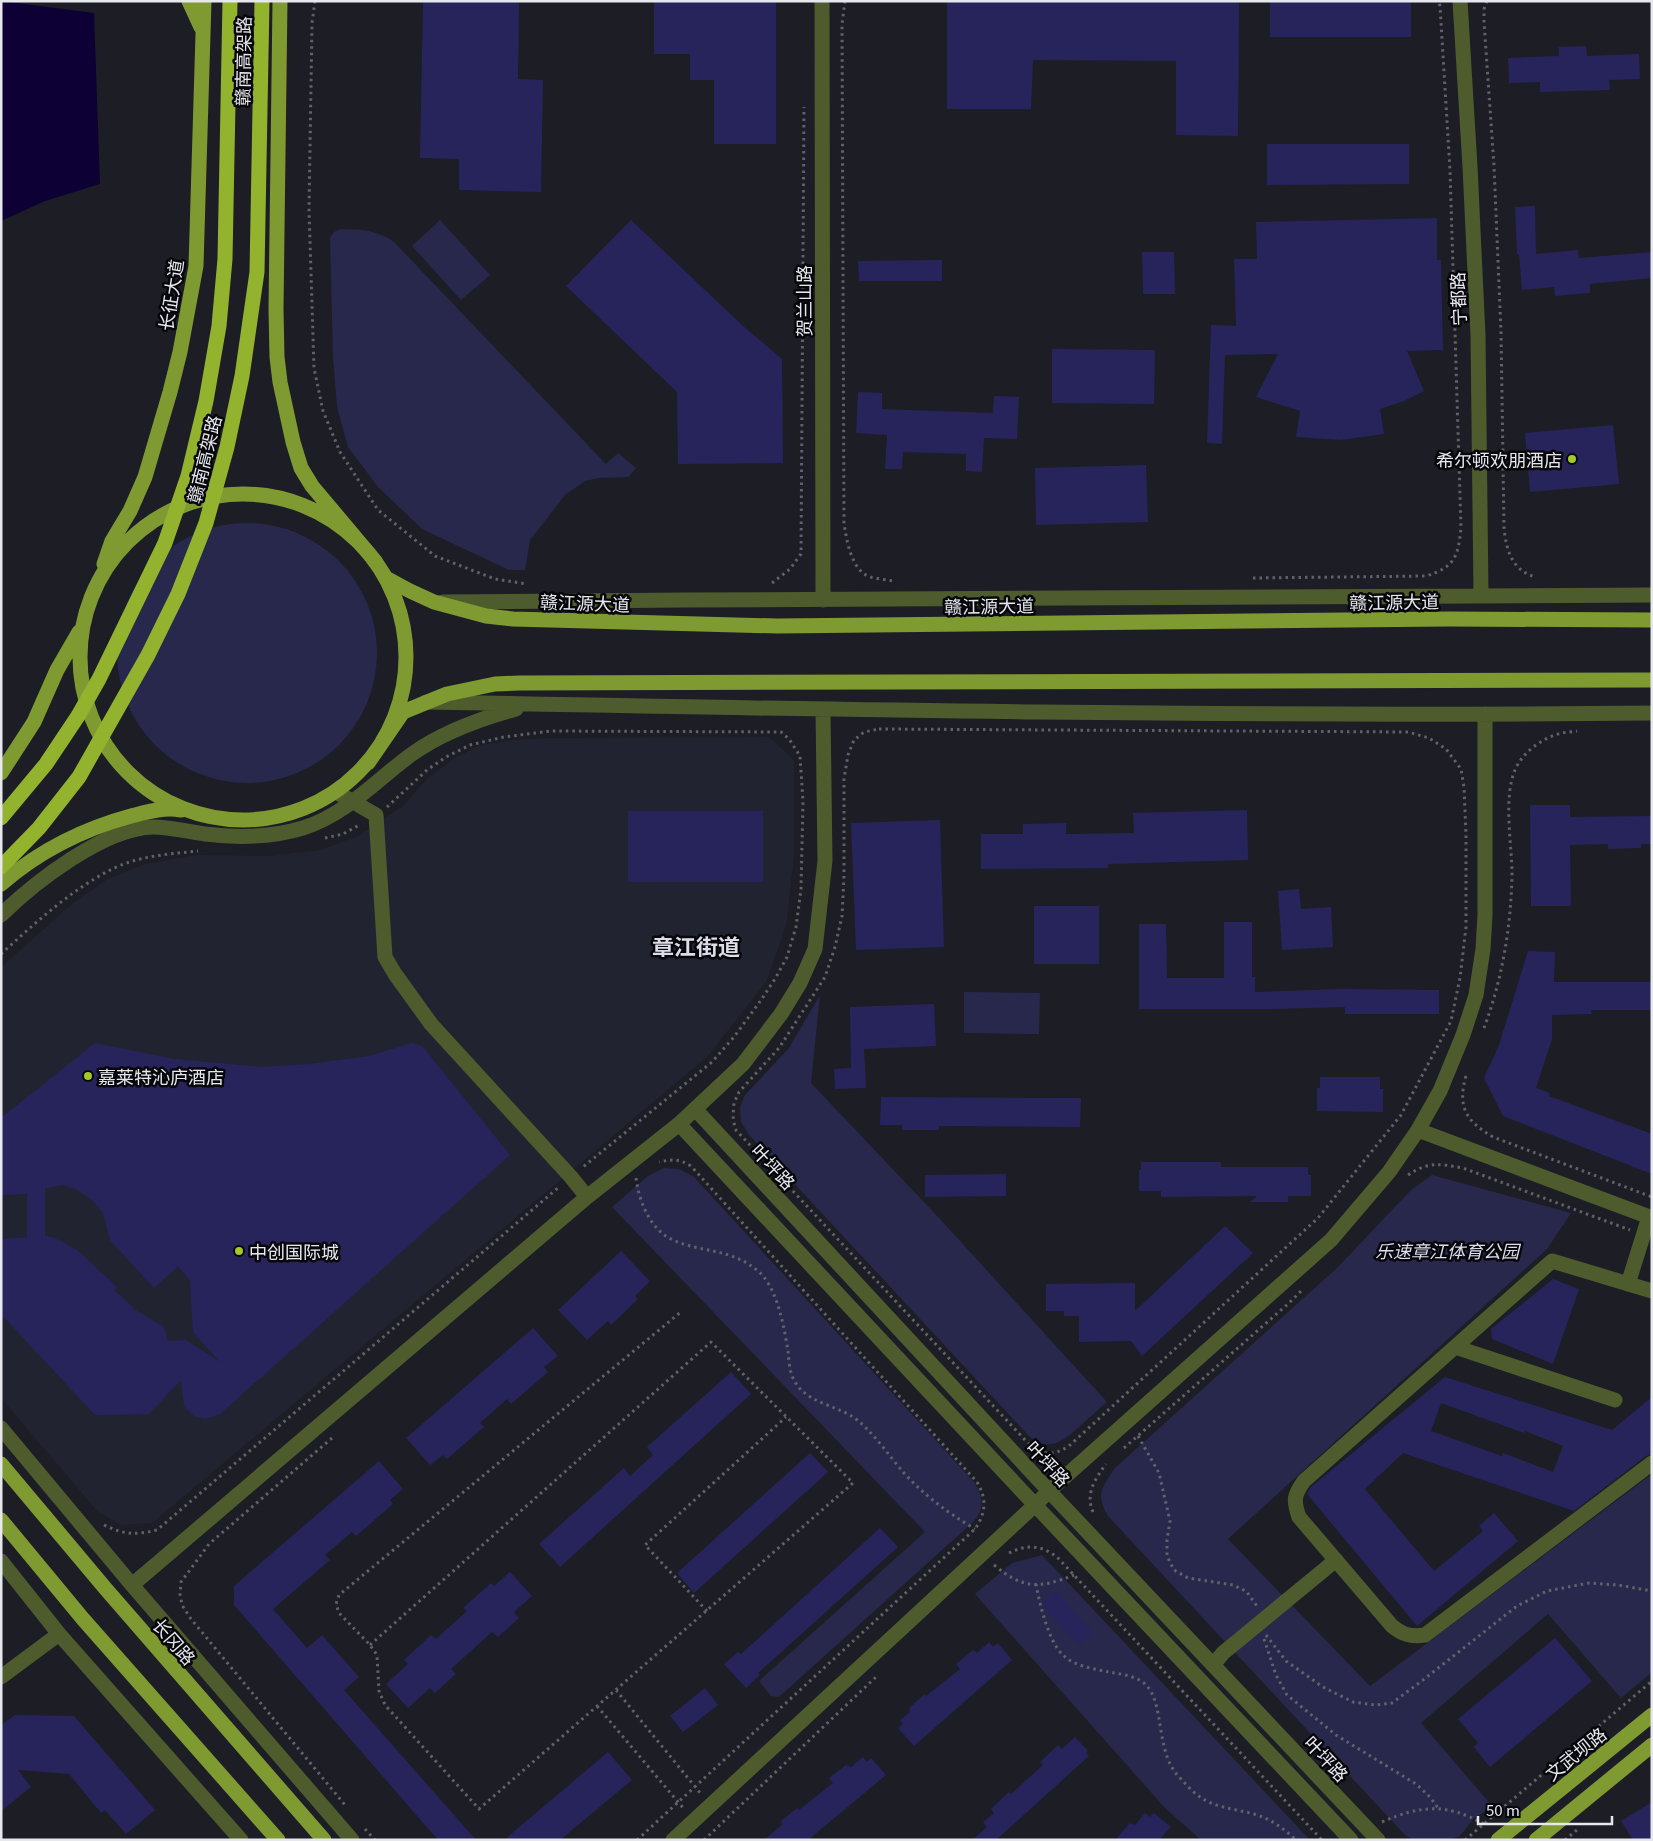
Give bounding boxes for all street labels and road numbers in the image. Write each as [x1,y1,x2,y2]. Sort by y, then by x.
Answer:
street label: 赣南高架路 [228,16,256,106]
street label: 长征大道 [152,257,188,333]
street label: 贺兰山路 [790,265,816,337]
street label: 宁都路 [1443,272,1471,326]
street label: 赣南高架路 [179,412,227,506]
street label: 赣江源大道 [540,587,630,617]
street label: 赣江源大道 [1349,587,1439,615]
street label: 赣江源大道 [944,591,1034,619]
street label: 叶坪路 [746,1137,802,1195]
street label: 叶坪路 [1021,1434,1077,1492]
street label: 长冈路 [147,1612,203,1670]
street label: 文武坝路 [1539,1720,1611,1786]
street label: 叶坪路 [1299,1729,1355,1787]

